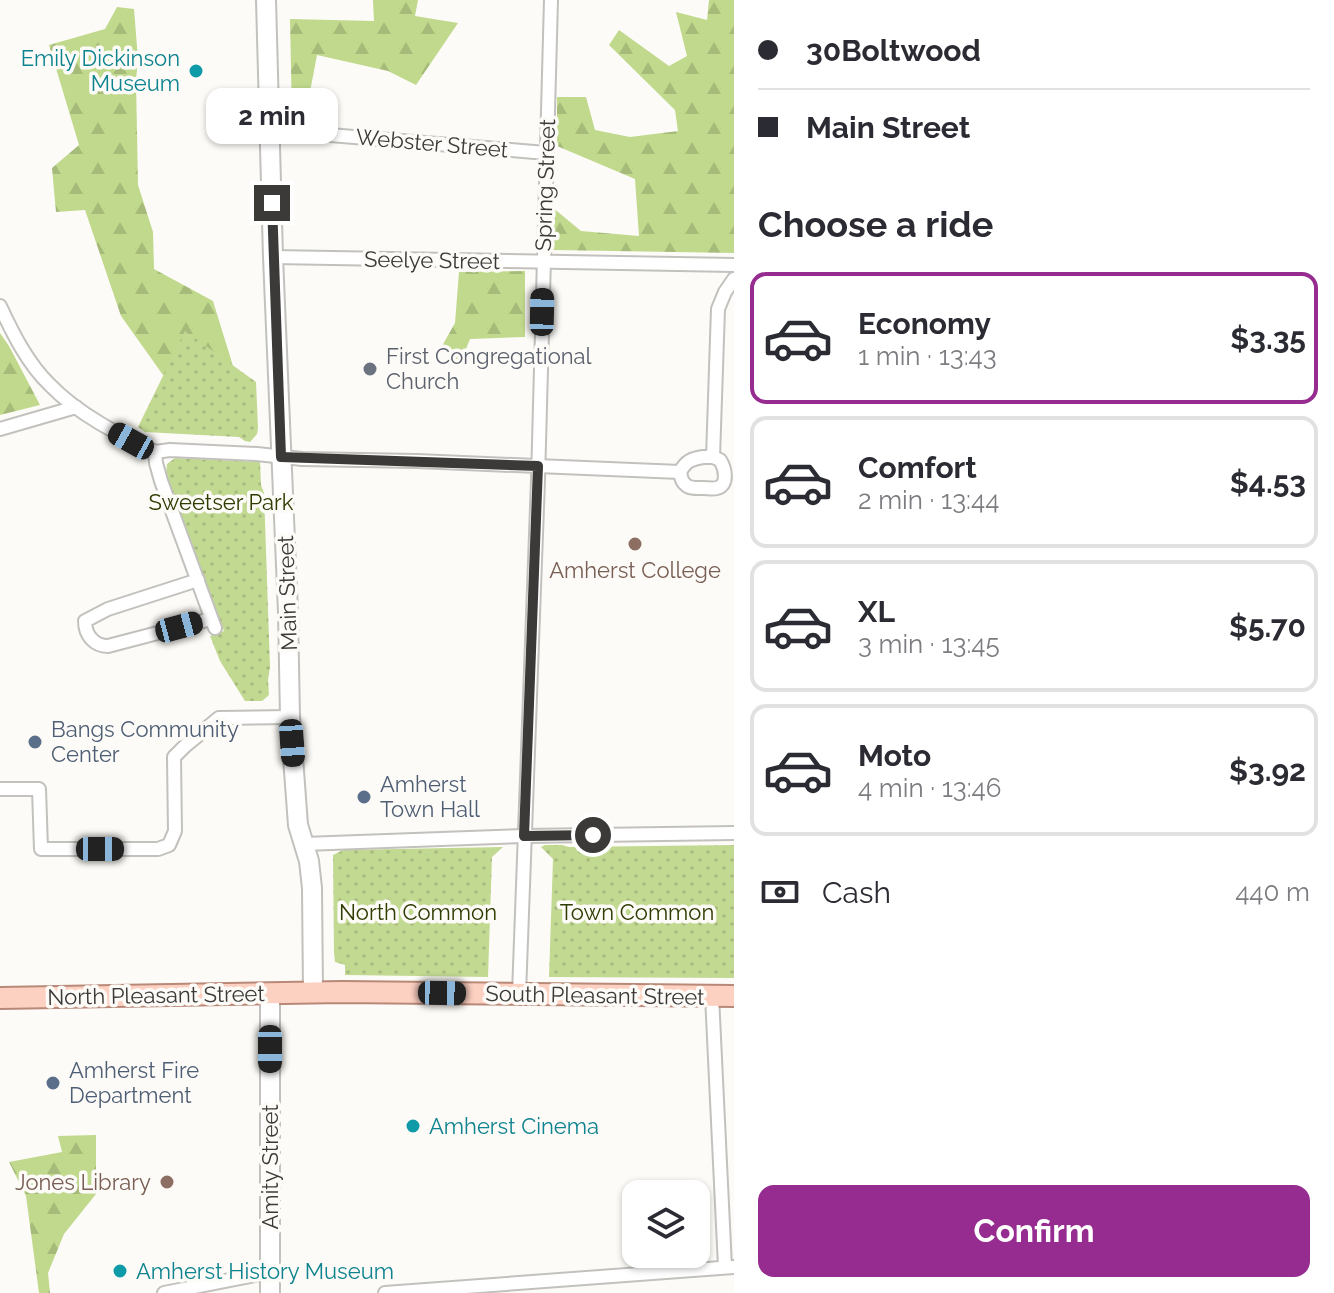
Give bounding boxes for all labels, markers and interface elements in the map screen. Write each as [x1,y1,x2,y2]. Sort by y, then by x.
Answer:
text: 30Boltwood [806,33,981,68]
place label: Emily Dickinson Museum [21,45,180,96]
marker: Emily Dickinson Museum [187,62,205,80]
callout: 2 min [206,87,338,143]
text: 2 min [238,101,306,131]
text: Main Street [806,110,970,145]
street label: Spring Street [530,118,560,252]
street label: Webster Street [355,123,510,163]
route end [254,185,290,221]
text: Choose a ride [758,203,993,245]
street label: Seelye Street [364,246,501,274]
car [530,288,554,336]
icon: car [762,302,834,374]
text: Economy [858,306,991,341]
text: $3.35 [1230,321,1306,356]
text: 1 min · 13:43 [858,341,997,371]
place label: First Congregational Church [386,343,592,394]
marker: First Congregational Church [361,360,379,378]
car [104,419,158,463]
icon: car [762,446,834,518]
text: Comfort [858,450,977,485]
text: $4.53 [1230,465,1306,500]
text: 2 min · 13:44 [858,485,999,515]
park label: Sweetser Park [149,489,294,515]
street label: Main Street [272,534,302,651]
marker: Amherst College [626,535,644,553]
place label: Amherst College [549,557,721,583]
icon: car [762,590,834,662]
text: XL [858,594,895,629]
car [153,609,205,645]
text: $5.70 [1229,609,1306,644]
text: 3 min · 13:45 [858,629,1000,659]
place label: Bangs Community Center [51,716,239,767]
car [278,718,306,768]
marker: Bangs Community Center [26,733,44,751]
icon: car [762,734,834,806]
text: Moto [858,738,931,773]
text: $3.92 [1229,753,1306,788]
place label: Amherst Town Hall [380,771,480,822]
text: 4 min · 13:46 [858,773,1002,803]
marker: Amherst Town Hall [355,788,373,806]
route start [575,817,611,853]
car [76,837,124,861]
icon: cash [758,870,802,914]
text: Cash [822,875,891,910]
text: 440 m [1235,877,1310,907]
park label: North Common [339,899,497,925]
park label: Town Common [560,899,714,925]
street label: North Pleasant Street [47,980,265,1010]
street label: South Pleasant Street [485,980,705,1010]
car [418,981,466,1005]
car [258,1025,282,1073]
place label: Amherst Fire Department [69,1057,199,1108]
marker: Amherst Fire Department [44,1074,62,1092]
street label: Amity Street [257,1104,283,1230]
place label: Amherst Cinema [429,1113,599,1139]
marker: Amherst Cinema [404,1117,422,1135]
place label: Jones Library [15,1169,151,1195]
marker: Jones Library [158,1173,176,1191]
map controls [622,1180,710,1268]
button: layers [622,1180,710,1268]
button: Confirm [758,1185,1310,1277]
place label: Amherst History Museum [136,1258,394,1284]
marker: Amherst History Museum [111,1262,129,1280]

